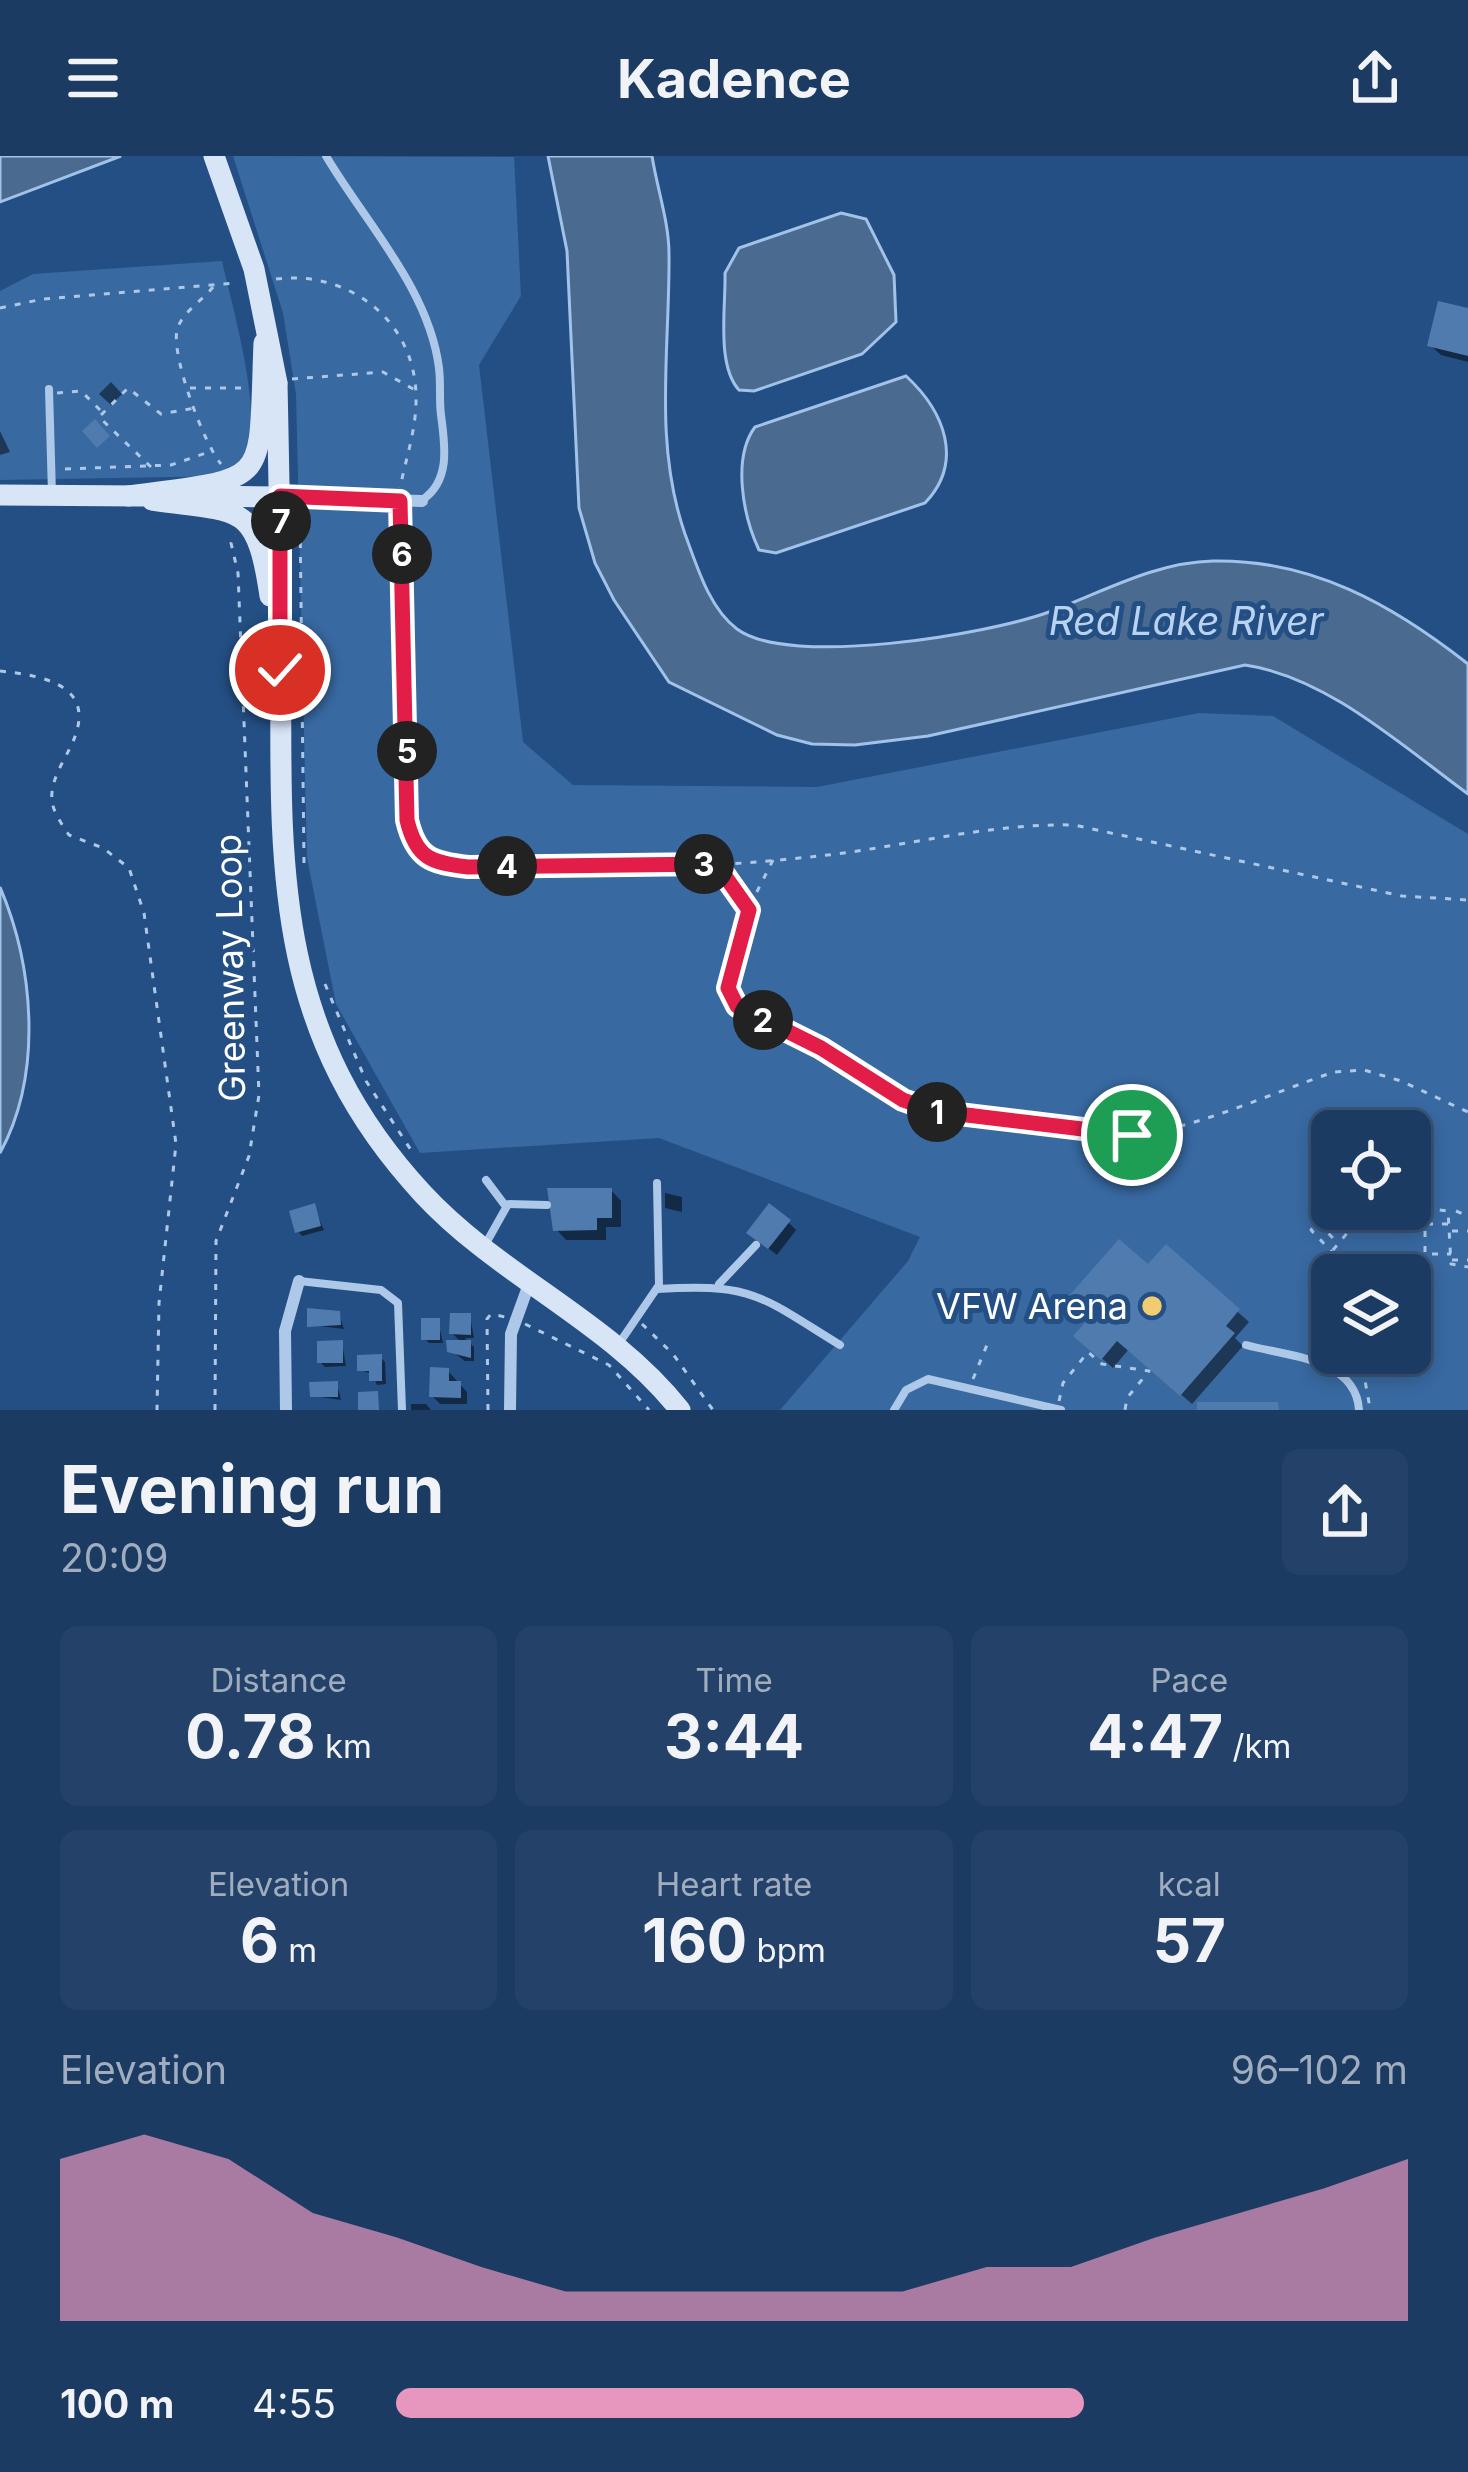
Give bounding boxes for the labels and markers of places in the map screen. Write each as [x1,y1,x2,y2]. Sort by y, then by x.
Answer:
pin: 7 [251,491,311,551]
pin: 6 [372,524,432,584]
pin [229,619,331,721]
pin: 5 [377,721,437,781]
pin: 3 [674,834,734,894]
pin: 4 [477,836,537,896]
pin: 2 [733,990,793,1050]
pin: 1 [907,1082,967,1142]
pin [1081,1084,1183,1186]
place label: VFW Arena [936,1284,1128,1328]
marker: VFW Arena [1139,1293,1165,1319]

